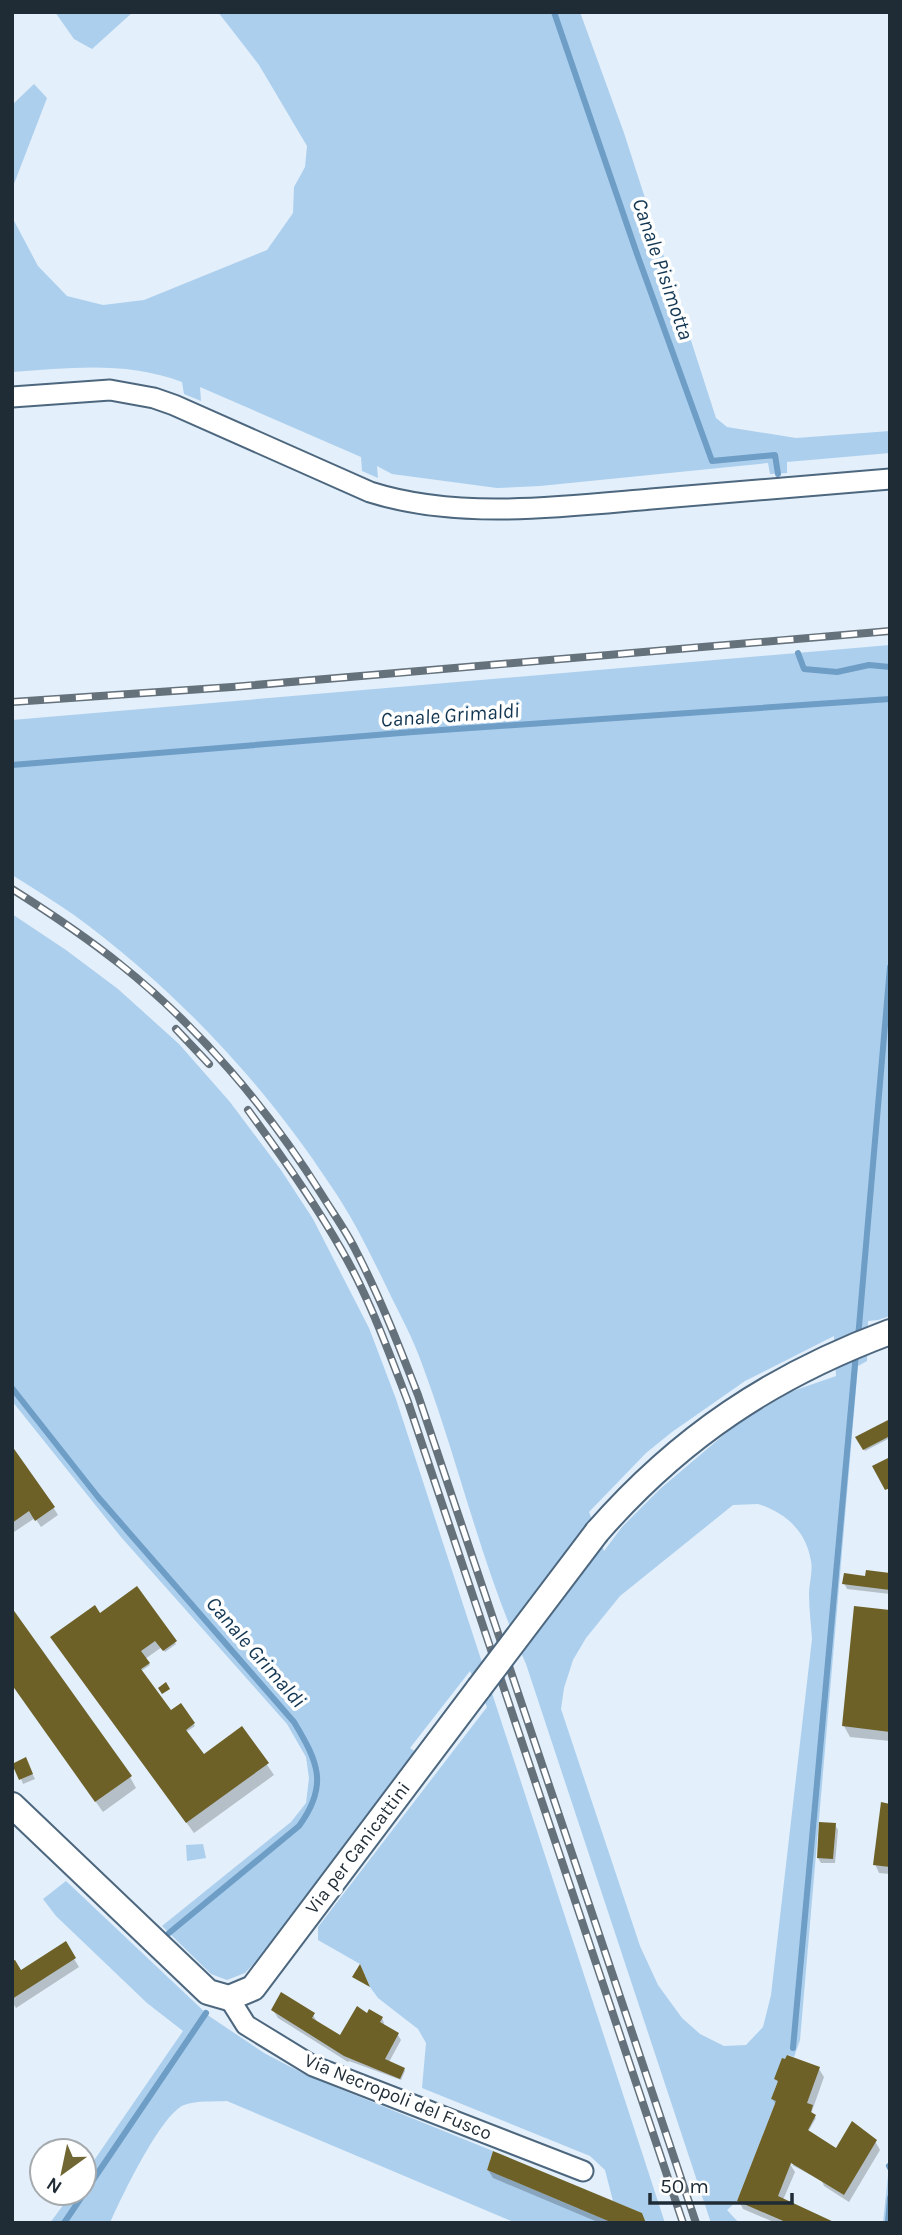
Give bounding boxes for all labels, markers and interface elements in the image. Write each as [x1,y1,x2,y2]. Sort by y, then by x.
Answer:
water label: Canale Pisimotta [628,195,698,343]
water label: Canale Grimaldi [380,698,521,732]
water label: Canale Grimaldi [201,1592,311,1713]
street label: Via per Canicattini [301,1777,415,1919]
street label: Via Necropoli del Fusco [301,2049,495,2145]
north arrow [28,2137,98,2207]
scale bar [650,2162,792,2206]
text: N [43,2172,66,2198]
text: 50 m [660,2174,709,2198]

